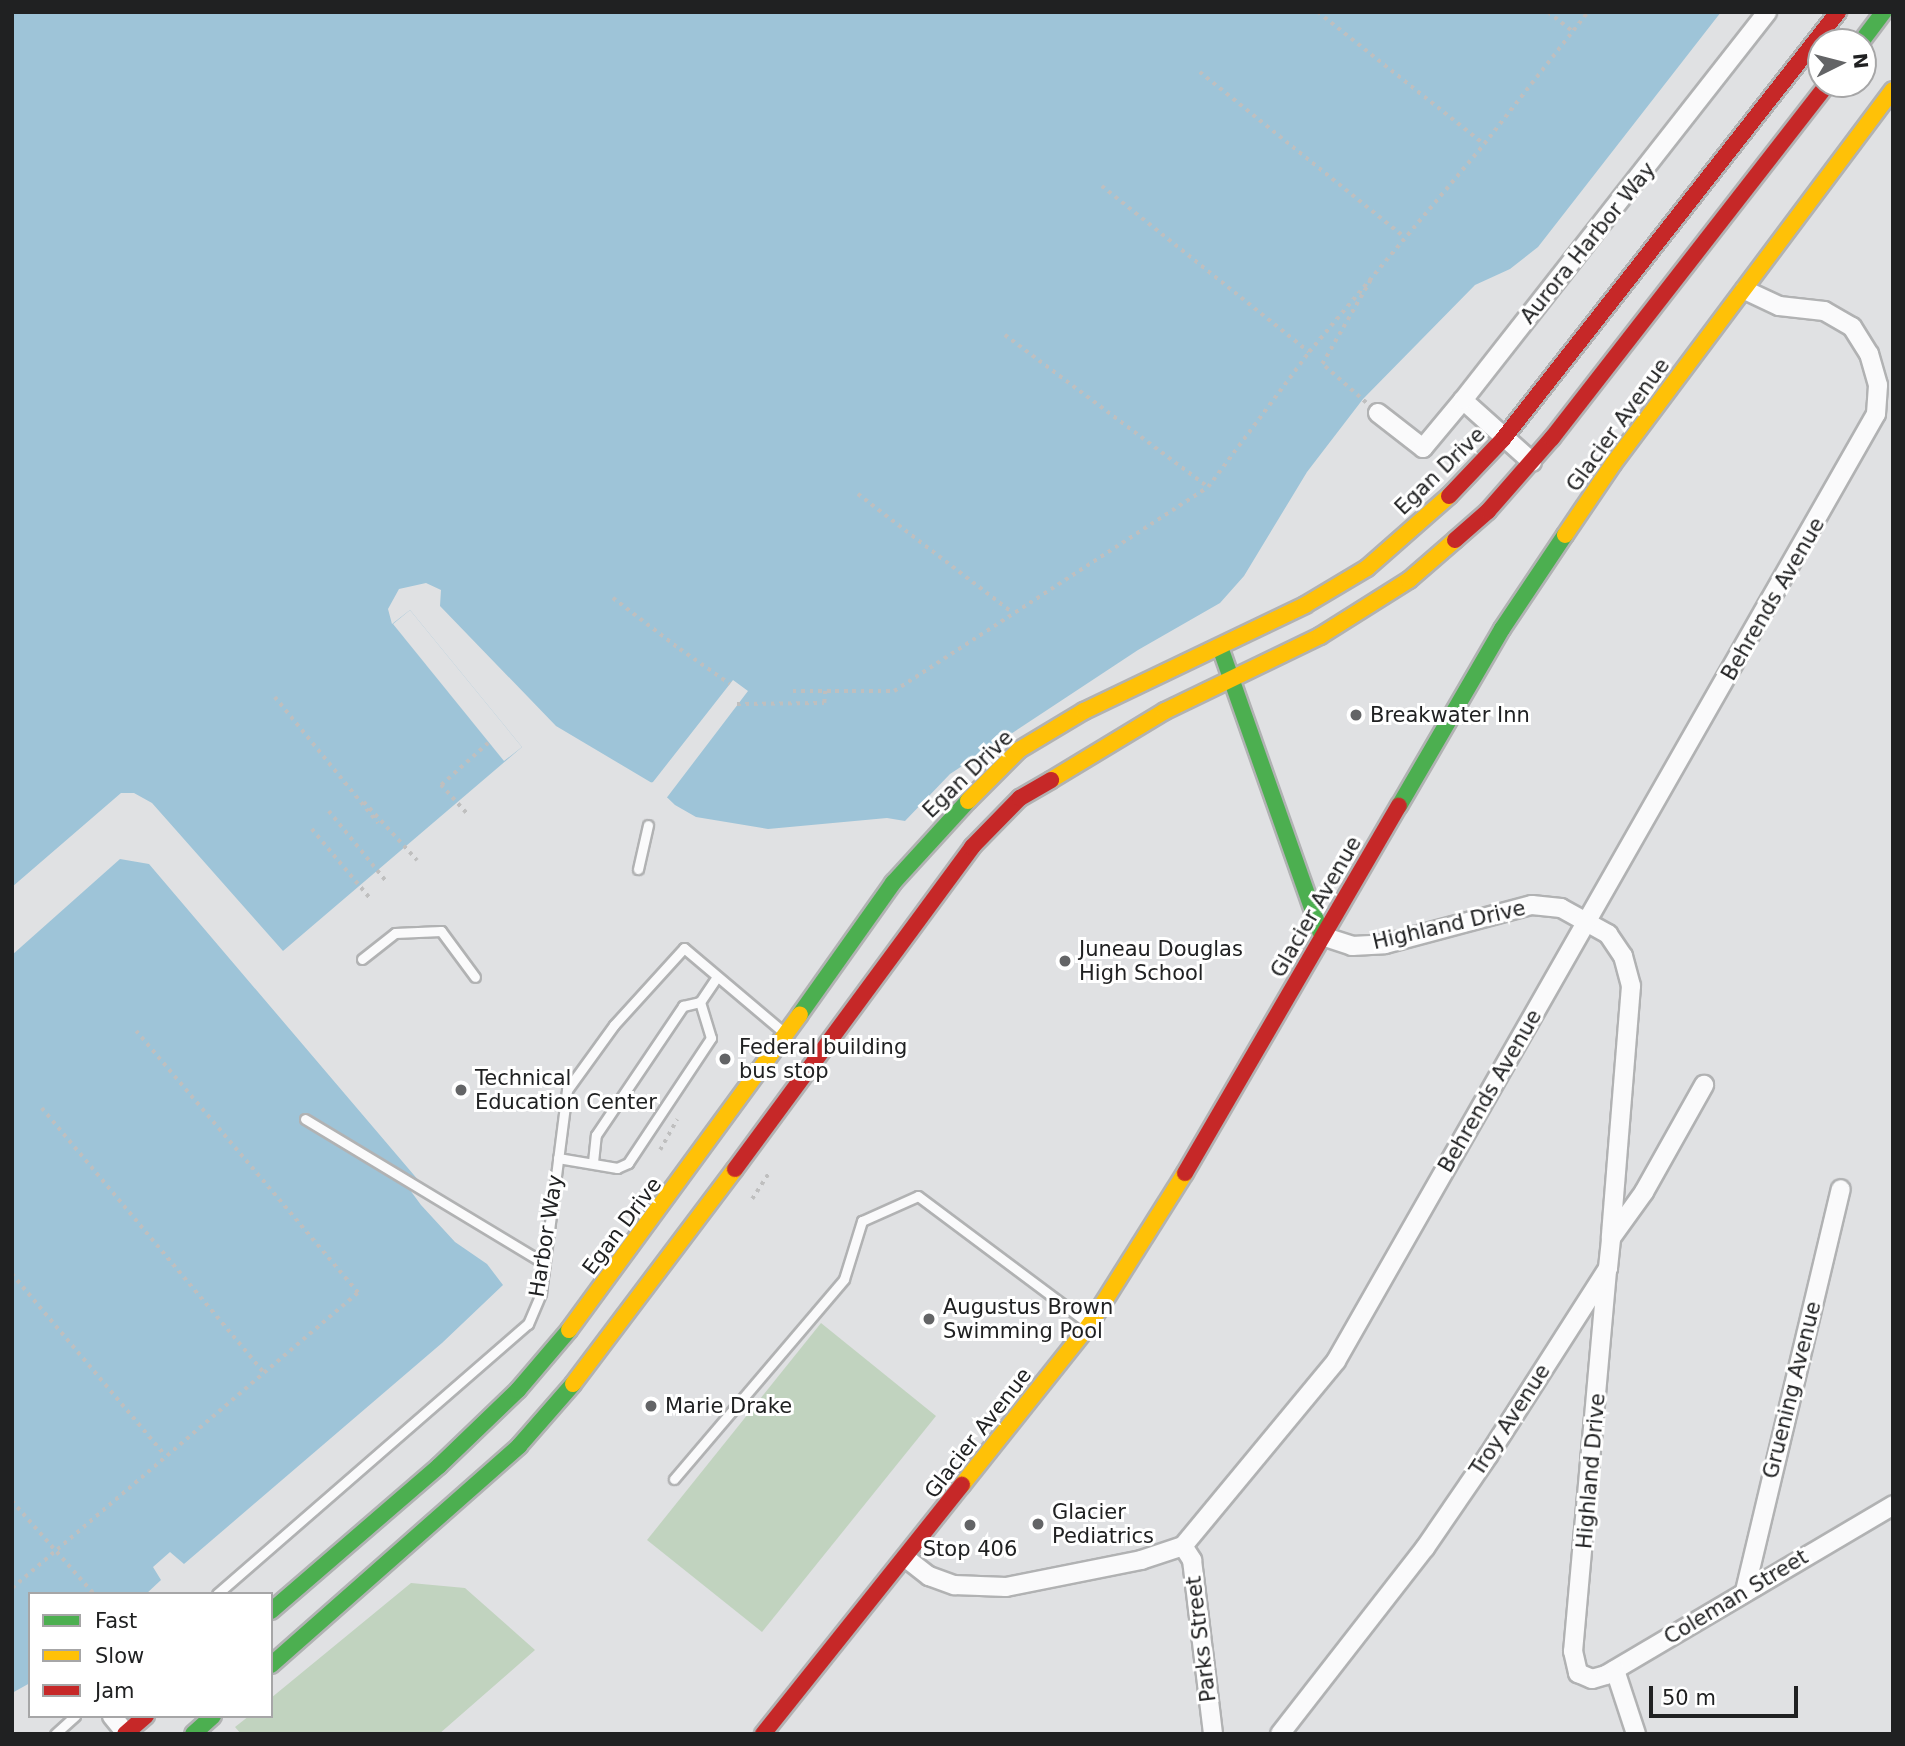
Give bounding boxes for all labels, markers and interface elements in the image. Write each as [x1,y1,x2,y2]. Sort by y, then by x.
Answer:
north arrow [1807,28,1877,98]
text: N [1849,52,1873,70]
street label: Aurora Harbor Way [1515,157,1661,329]
street label: Glacier Avenue [1561,353,1675,497]
street label: Egan Drive [1390,422,1490,520]
street label: Behrends Avenue [1716,513,1830,685]
place label: Breakwater Inn [1370,702,1530,728]
marker: Breakwater Inn [1348,707,1364,723]
street label: Egan Drive [918,725,1018,823]
street label: Glacier Avenue [1265,832,1367,982]
street label: Highland Drive [1370,895,1528,955]
place label: Juneau Douglas High School [1079,936,1243,986]
marker: Juneau Douglas High School [1057,953,1073,969]
street label: Behrends Avenue [1433,1005,1547,1177]
place label: Federal building bus stop [739,1034,907,1084]
marker: Federal building bus stop [717,1051,733,1067]
place label: Technical Education Center [475,1065,657,1115]
marker: Technical Education Center [453,1082,469,1098]
street label: Egan Drive [577,1172,667,1280]
street label: Harbor Way [524,1173,568,1299]
place label: Augustus Brown Swimming Pool [943,1294,1113,1344]
street label: Gruening Avenue [1758,1299,1826,1481]
marker: Augustus Brown Swimming Pool [921,1311,937,1327]
street label: Troy Avenue [1465,1360,1555,1480]
street label: Glacier Avenue [919,1363,1037,1503]
street label: Highland Drive [1572,1392,1610,1550]
place label: Marie Drake [665,1393,792,1419]
marker: Marie Drake [643,1398,659,1414]
place label: Glacier Pediatrics [1052,1499,1154,1549]
marker: Glacier Pediatrics [1030,1516,1046,1532]
marker: Stop 406 [962,1517,978,1533]
place label: Stop 406 [923,1536,1017,1562]
street label: Coleman Street [1659,1544,1813,1650]
street label: Parks Street [1181,1575,1221,1703]
legend [28,1592,273,1718]
text: Fast [95,1609,137,1633]
text: Slow [95,1644,144,1668]
scale bar [1653,1672,1802,1716]
text: Jam [95,1679,135,1703]
text: 50 m [1662,1686,1716,1710]

